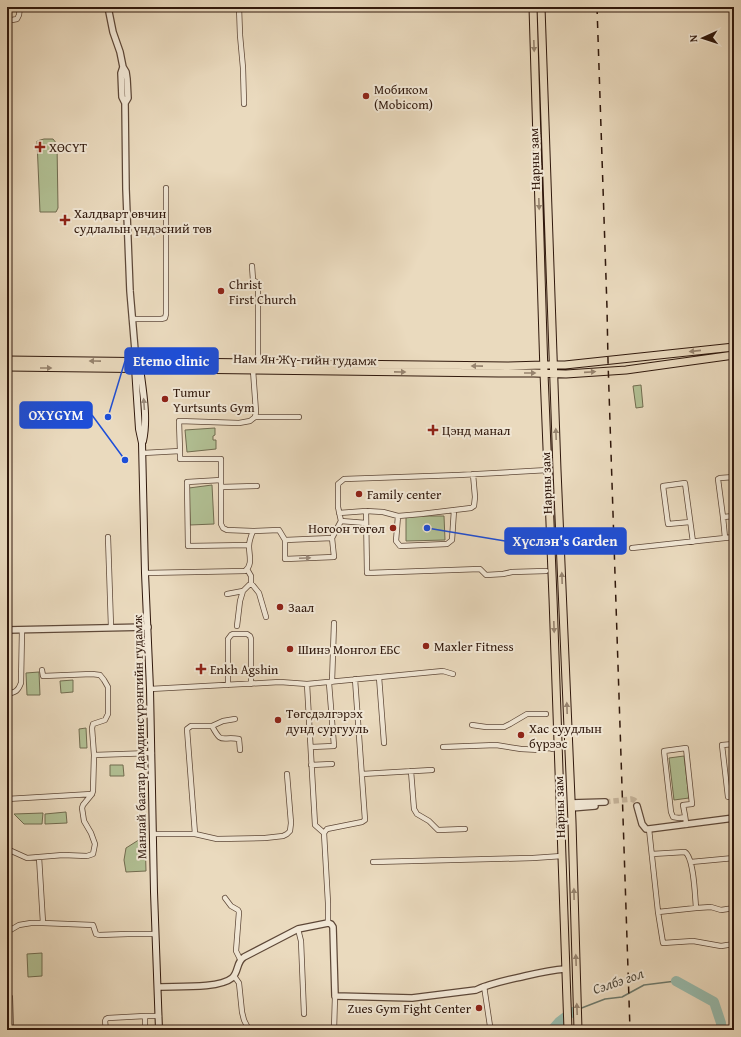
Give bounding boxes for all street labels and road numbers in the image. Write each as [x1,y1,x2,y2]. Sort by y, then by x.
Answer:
street label: Нарны зам [524,127,545,191]
street label: Нам Ян Жү-гийн гудамж [233,349,377,370]
street label: Нарны зам [536,451,557,515]
street label: Манлай баатар Дамдинсүрэнгийн гудамж [128,614,151,859]
street label: Нарны зам [549,775,570,839]

